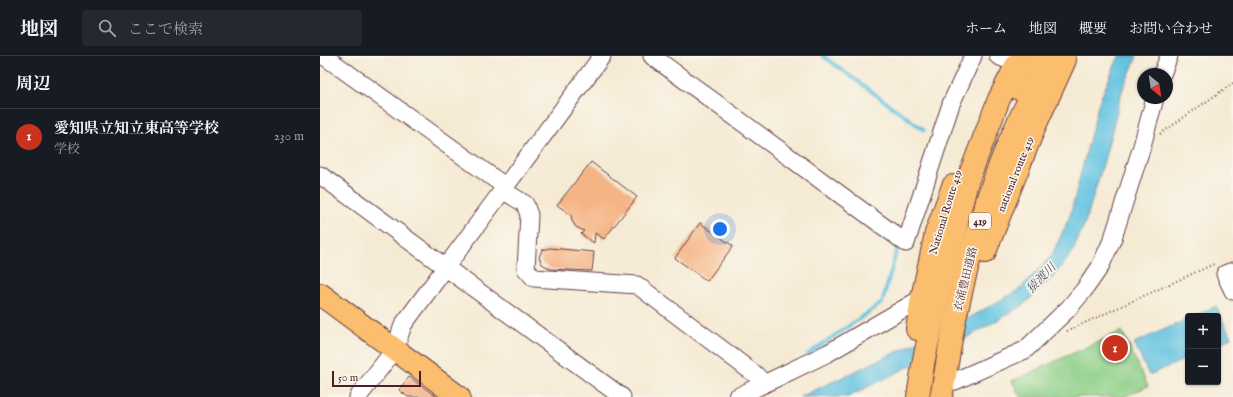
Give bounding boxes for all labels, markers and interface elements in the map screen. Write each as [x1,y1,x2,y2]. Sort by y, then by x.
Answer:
search box [82,10,362,46]
icon: search [96,17,118,39]
text: 地図 [20,18,58,42]
text: ここで検索 [128,20,203,39]
text: ホーム [965,20,1007,38]
text: 地図 [1029,20,1057,38]
text: 概要 [1079,20,1107,38]
text: お問い合わせ [1129,20,1213,38]
north arrow [1137,68,1173,104]
text: 周辺 [16,74,50,95]
text: 愛知県立知立東高等学校 [54,119,219,138]
text: 1 [27,128,31,145]
text: 230 m [274,128,304,145]
street label: national route 419 [994,134,1038,214]
text: 学校 [54,141,80,158]
street label: National Route 419 [926,168,966,256]
road number: 419 [969,213,991,229]
your location [710,219,730,239]
street label: 衣浦豊田道路 [951,246,981,313]
water label: 猿渡川 [1023,259,1061,297]
map controls [1185,313,1221,385]
button: + [1185,313,1221,349]
pin: 1 [1102,333,1128,363]
button: − [1185,349,1221,385]
scale bar [332,369,421,388]
text: 50 m [338,371,358,385]

